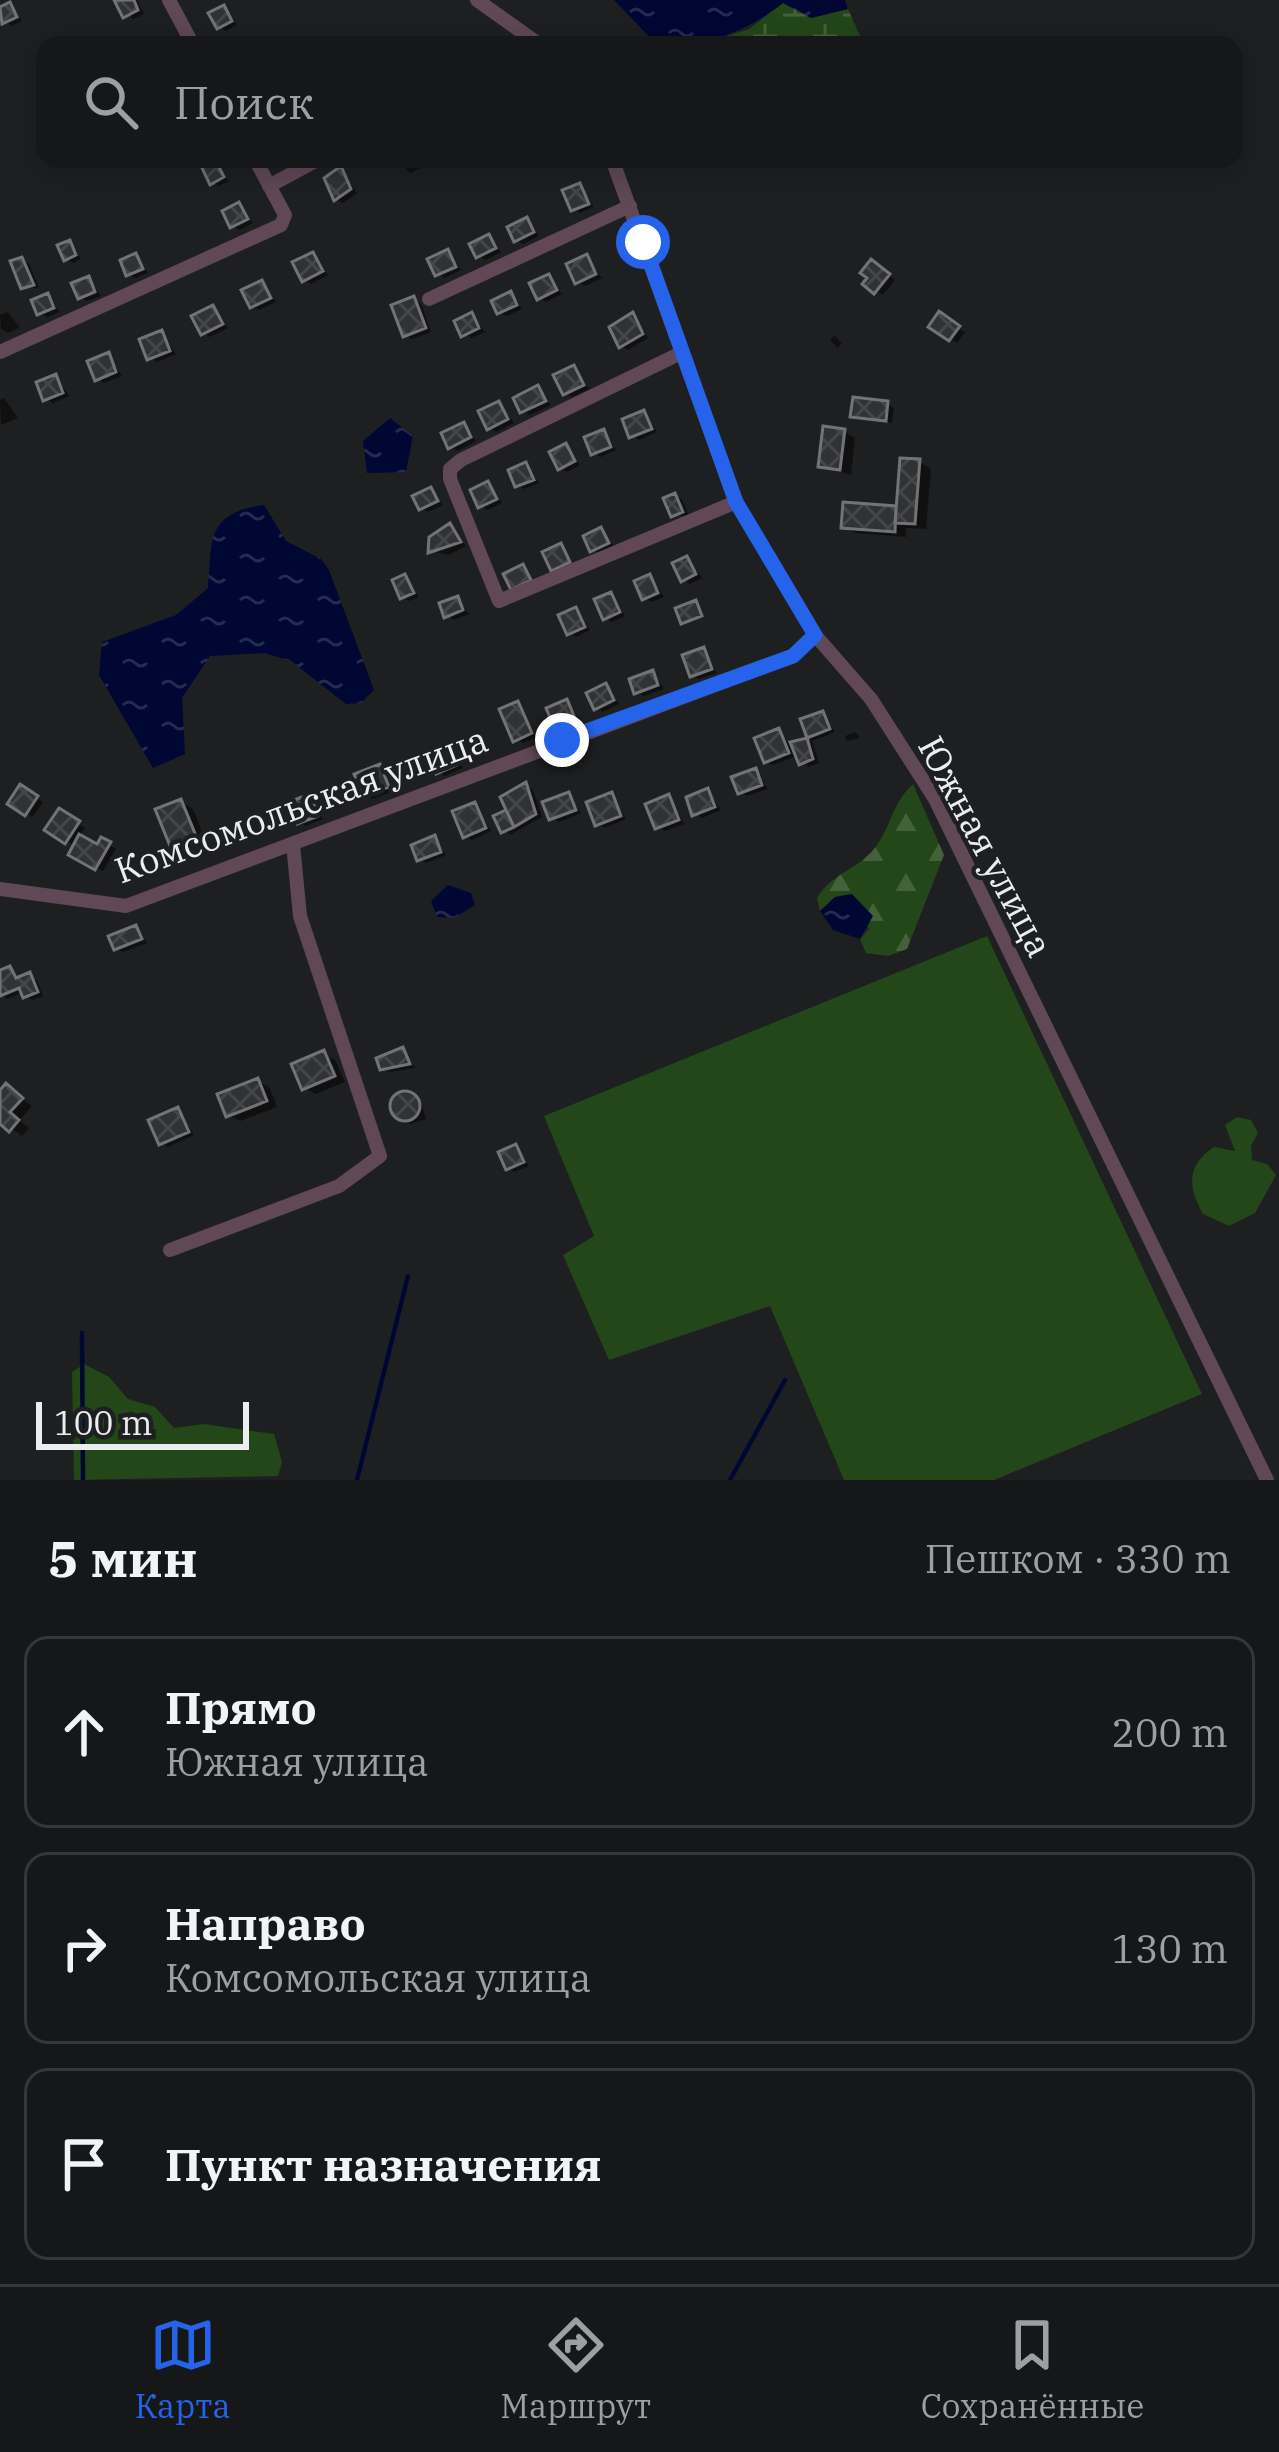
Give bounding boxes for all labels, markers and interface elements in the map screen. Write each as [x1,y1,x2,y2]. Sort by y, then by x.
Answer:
search box [36,36,1243,168]
icon: search [78,69,144,135]
text: Поиск [174,73,314,131]
route start [616,215,670,269]
route end [535,713,589,767]
street label: Комсомольская улица [108,715,494,893]
street label: Южная улица [908,728,1064,964]
scale bar [36,1396,249,1449]
text: 100 m [54,1401,153,1444]
text: 5 мин [48,1525,198,1591]
text: Пешком · 330 m [925,1533,1231,1584]
text: Прямо [165,1678,317,1736]
icon: ahead [51,1699,117,1765]
text: 200 m [1112,1707,1228,1758]
text: Южная улица [165,1736,429,1787]
text: Направо [165,1894,366,1952]
icon: right [51,1915,117,1981]
text: 130 m [1112,1923,1228,1974]
text: Комсомольская улица [165,1952,591,2003]
icon: arrive [51,2131,117,2197]
text: Пункт назначения [165,2135,602,2193]
tab: Карта [135,2312,231,2427]
tab: Маршрут [500,2312,651,2427]
tab: Сохранённые [921,2312,1144,2427]

